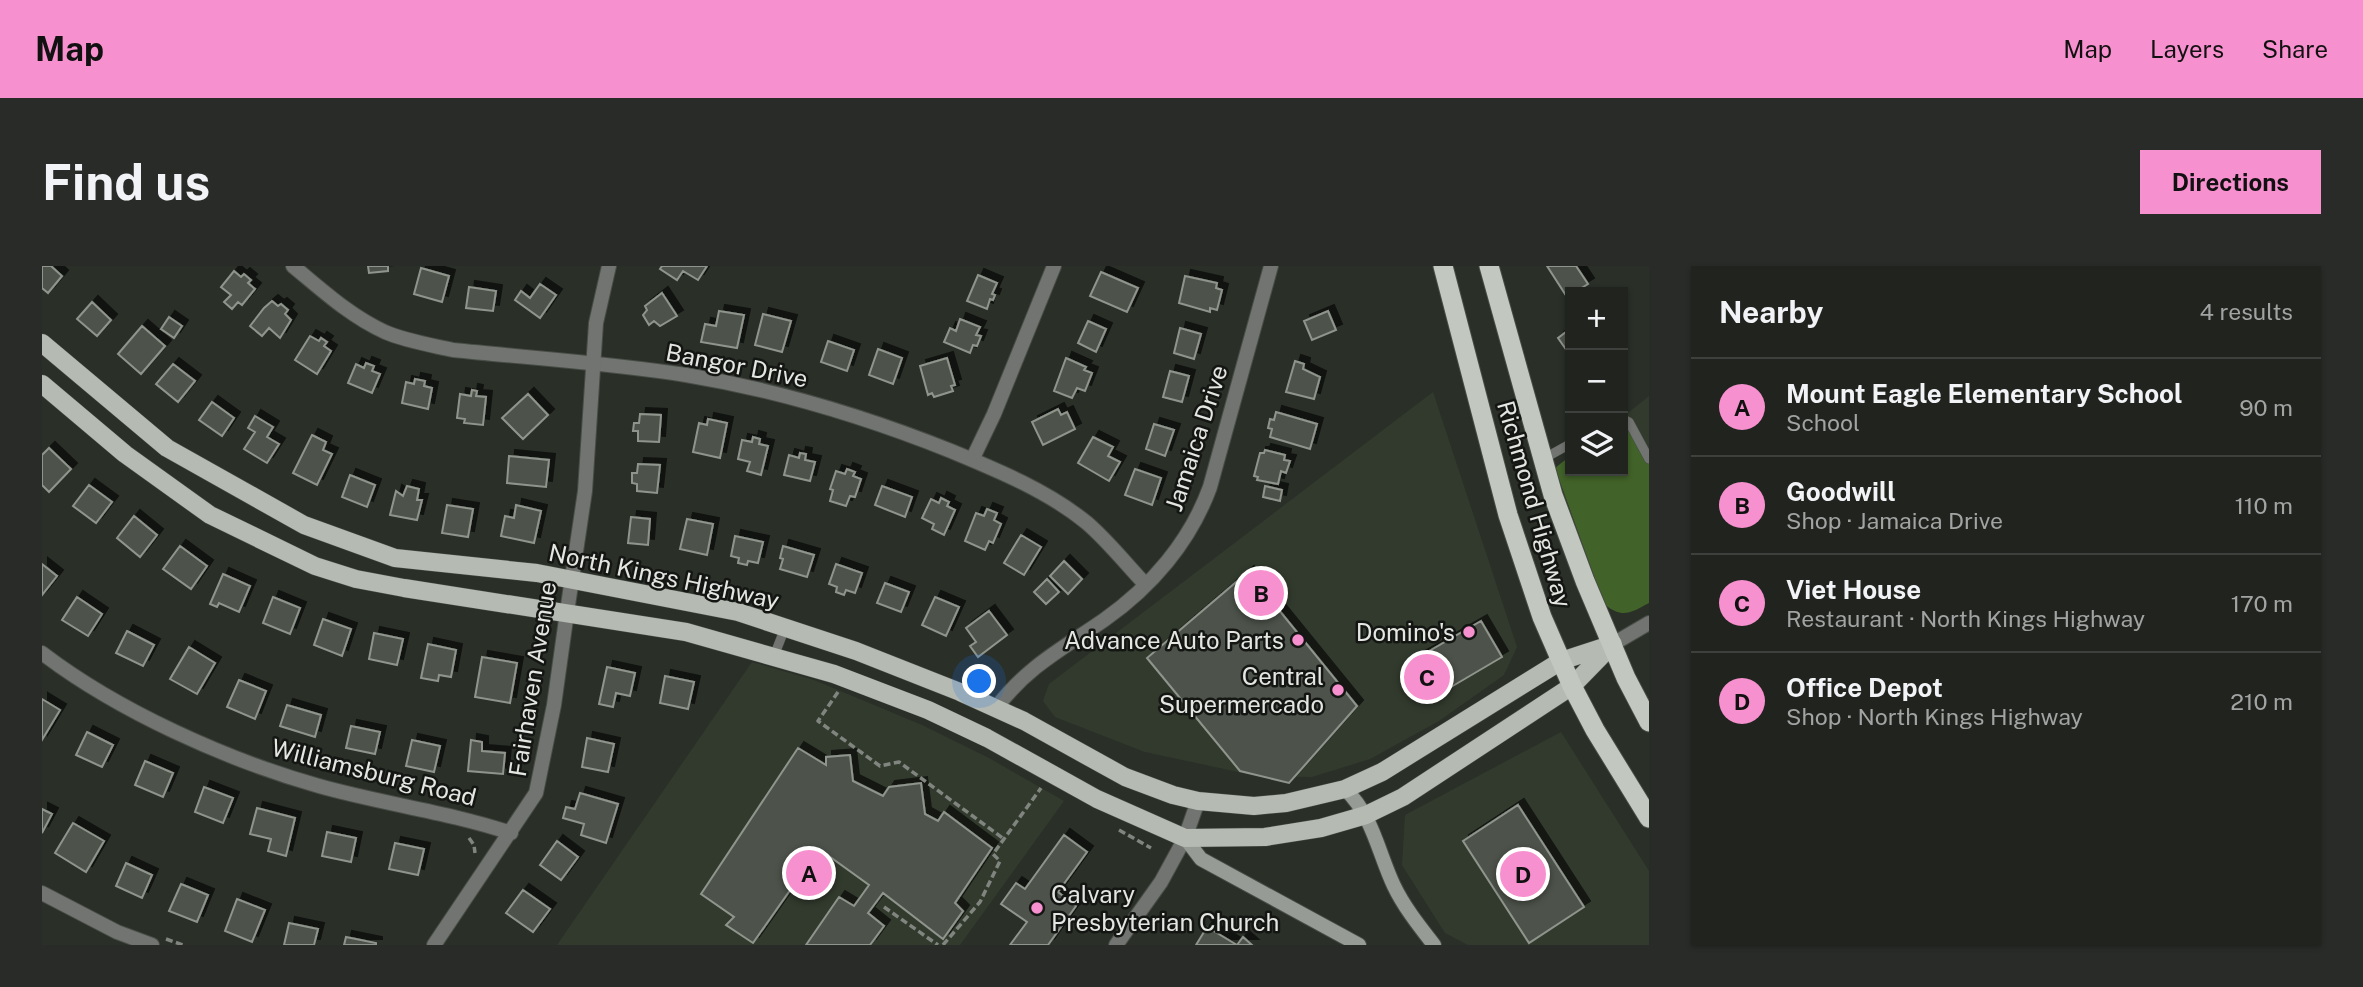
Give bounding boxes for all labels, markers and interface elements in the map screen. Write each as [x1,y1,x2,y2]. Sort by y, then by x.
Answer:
text: Map [35,30,104,68]
text: Map [2063,35,2112,63]
text: Layers [2150,35,2224,63]
text: Share [2262,35,2328,63]
button: Directions [2140,150,2321,214]
text: Find us [42,153,210,211]
map controls [1565,287,1628,476]
button: + [1565,287,1628,350]
text: Nearby [1719,294,1823,330]
text: 4 results [2199,298,2293,325]
street label: Bangor Drive [664,338,810,392]
button: − [1565,350,1628,413]
street label: Jamaica Drive [1159,361,1233,515]
text: Mount Eagle Elementary School [1786,378,2183,409]
text: A [1734,394,1750,421]
text: 90 m [2239,394,2293,421]
street label: Richmond Highway [1492,397,1578,611]
text: School [1786,409,1860,436]
button: layers [1565,413,1628,476]
text: Goodwill [1786,476,1896,507]
text: B [1734,492,1750,519]
text: 110 m [2235,492,2293,519]
text: Shop · Jamaica Drive [1786,507,2003,534]
street label: North Kings Highway [546,538,782,614]
pin: B [1238,567,1284,619]
text: Viet House [1786,574,1921,605]
street label: Fairhaven Avenue [503,580,561,778]
text: C [1734,590,1750,617]
text: 170 m [2231,590,2293,617]
text: Restaurant · North Kings Highway [1786,605,2145,632]
place label: Domino's [1356,618,1455,646]
marker: Domino's [1461,624,1477,640]
place label: Advance Auto Parts [1064,626,1284,654]
marker: Advance Auto Parts [1290,632,1306,648]
pin: C [1404,651,1450,703]
place label: Central Supermercado [1159,662,1324,718]
your location [962,664,996,698]
text: Office Depot [1786,672,1943,703]
marker: Central Supermercado [1330,682,1346,698]
text: D [1734,688,1750,715]
text: 210 m [2230,688,2293,715]
text: Shop · North Kings Highway [1786,703,2083,730]
street label: Williamsburg Road [269,733,479,811]
pin: A [786,847,832,899]
pin: D [1500,848,1546,900]
place label: Calvary Presbyterian Church [1051,880,1279,936]
marker: Calvary Presbyterian Church [1029,900,1045,916]

